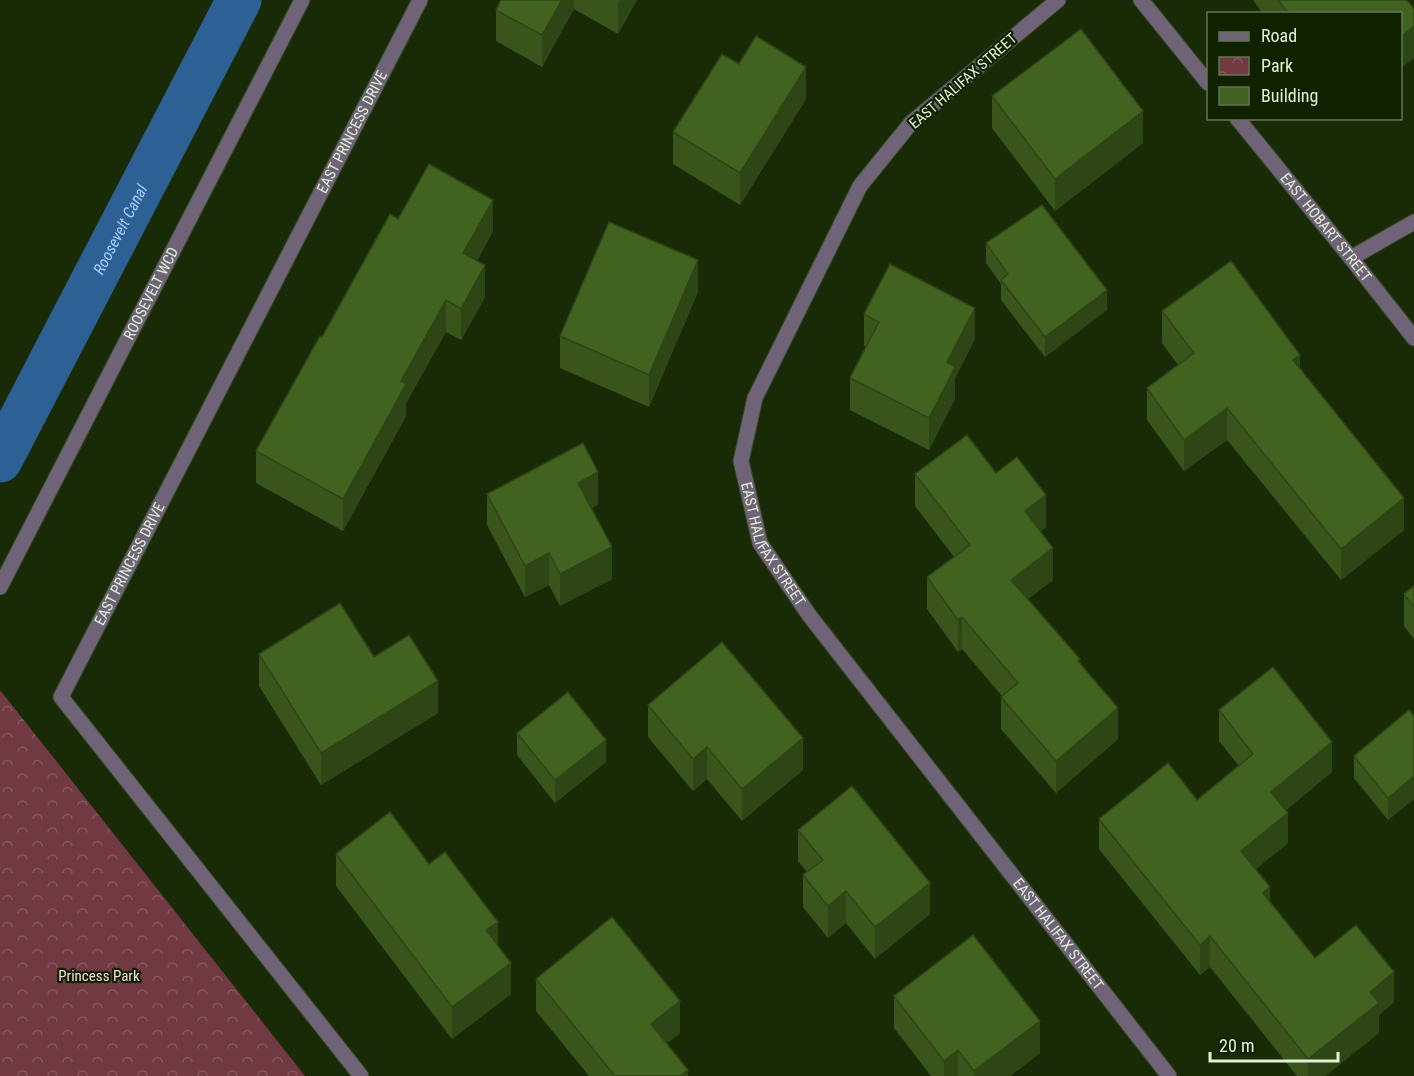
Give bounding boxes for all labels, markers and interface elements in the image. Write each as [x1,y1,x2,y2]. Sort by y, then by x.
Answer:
legend [1207,12,1402,120]
text: Road [1261,25,1297,46]
street label: EAST HALIFAX STREET [906,29,1021,133]
text: Park [1261,55,1293,76]
street label: EAST PRINCESS DRIVE [313,68,391,196]
text: Building [1261,85,1318,106]
street label: EAST HOBART STREET [1276,169,1375,286]
water label: Roosevelt Canal [89,181,152,278]
street label: ROOSEVELT WCD [120,244,182,343]
street label: EAST HALIFAX STREET [737,480,809,610]
street label: EAST PRINCESS DRIVE [91,500,169,628]
street label: EAST HALIFAX STREET [1009,875,1107,994]
park label: Princess Park [58,967,140,985]
scale bar [1210,1025,1338,1063]
text: 20 m [1219,1035,1254,1056]

